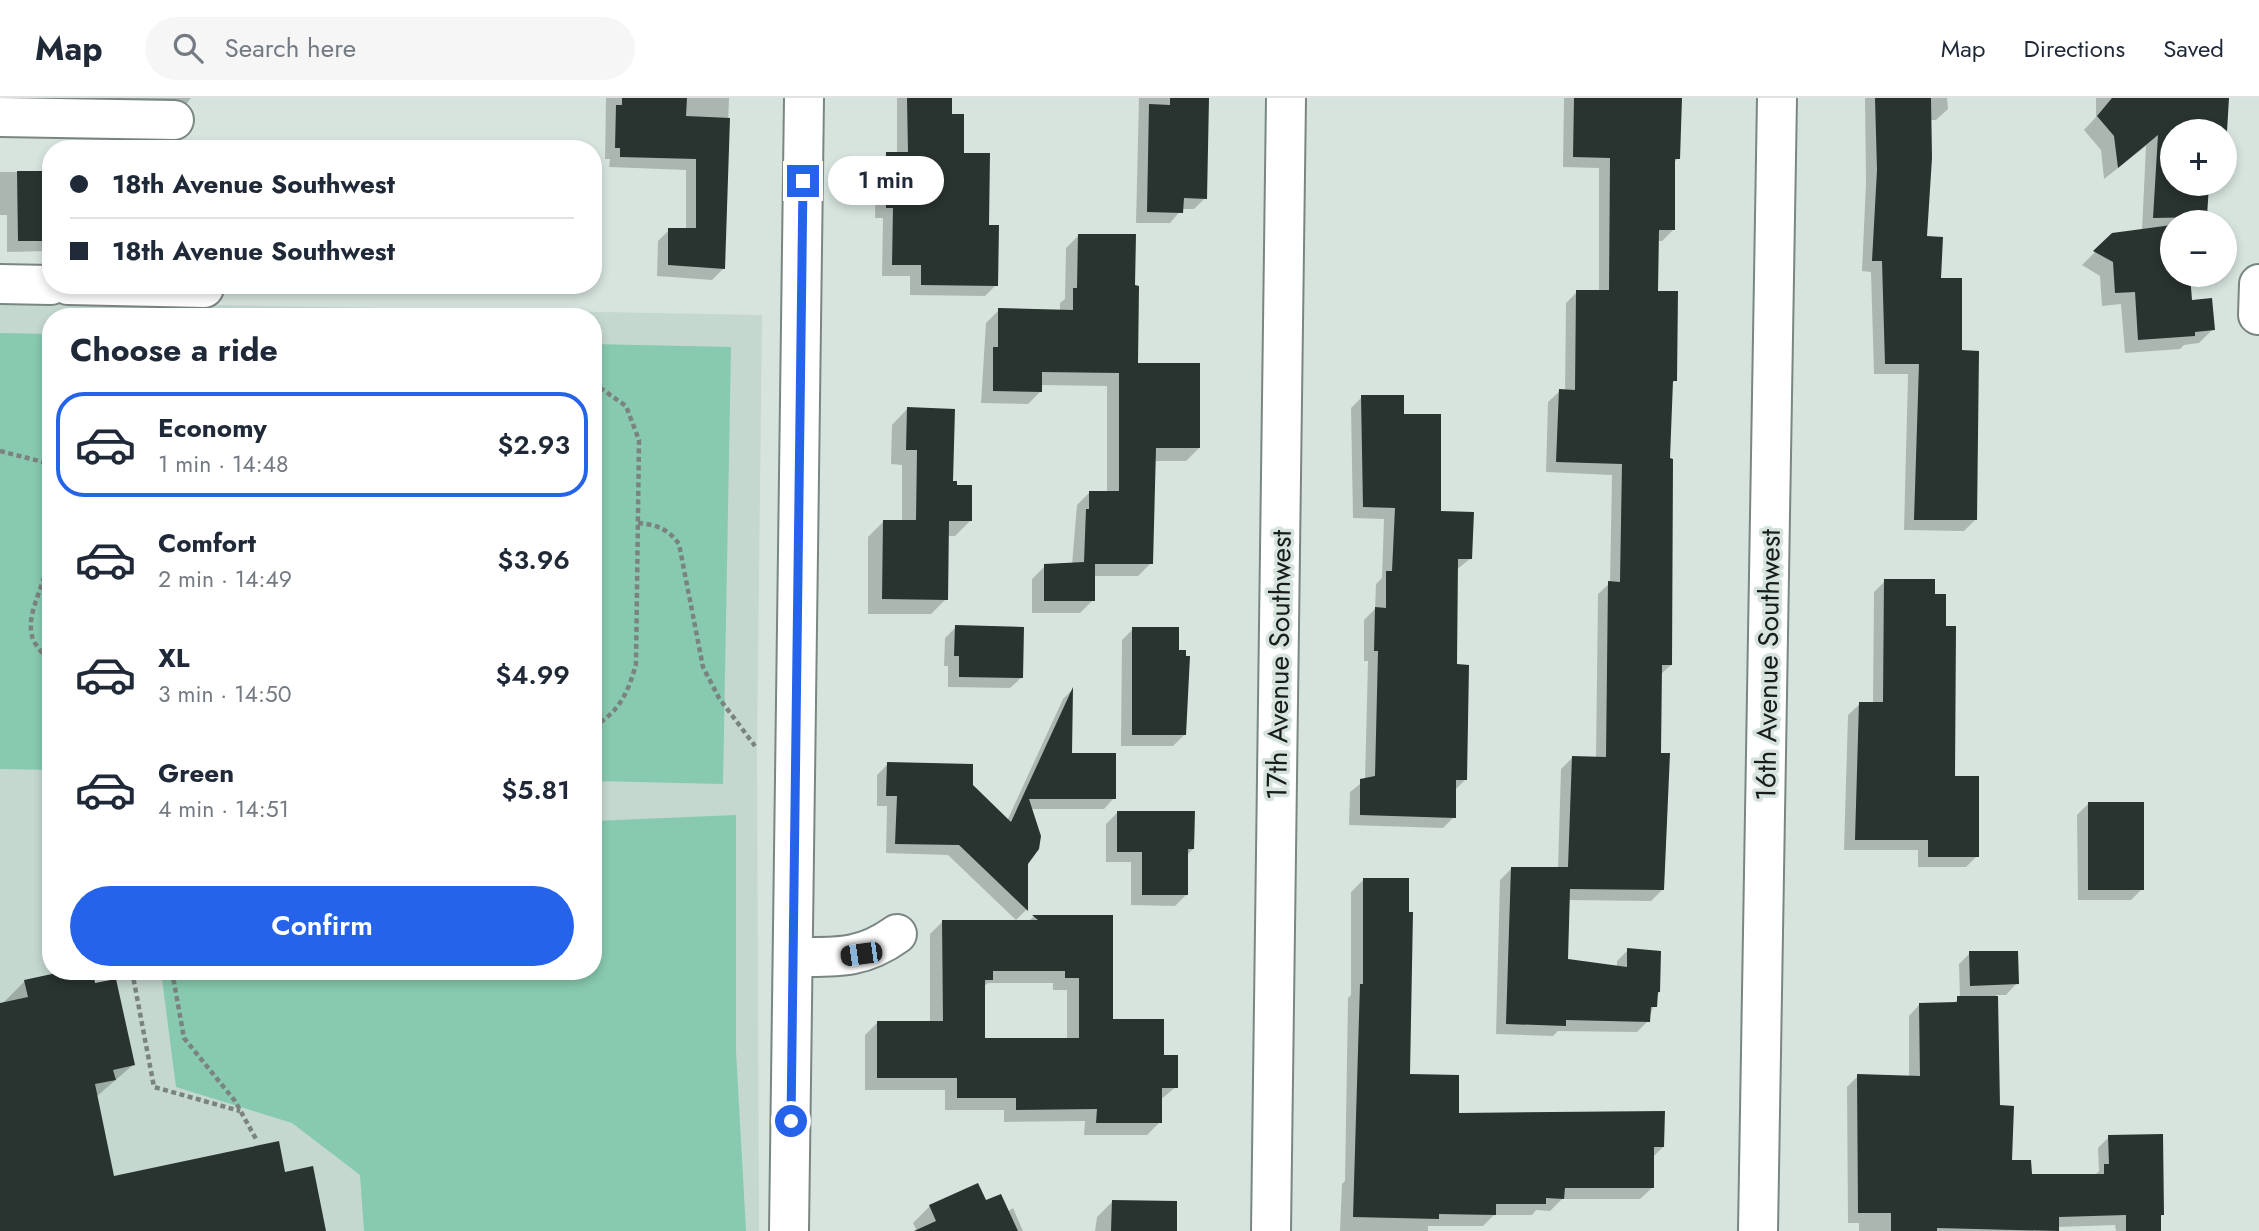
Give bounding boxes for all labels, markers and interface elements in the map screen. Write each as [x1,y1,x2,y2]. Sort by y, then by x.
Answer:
search box [145,17,635,80]
text: Map [35,25,103,72]
icon: search [169,29,207,67]
text: Search here [225,29,356,67]
text: Map [1941,31,1986,66]
text: Directions [2024,31,2125,66]
text: Saved [2163,31,2224,66]
map controls [2160,119,2237,287]
button: + [2160,119,2237,196]
callout: 1 min [828,156,943,206]
text: 1 min [858,163,914,197]
text: 18th Avenue Southwest [112,165,395,203]
route end [787,165,819,197]
button: − [2160,210,2237,287]
text: 18th Avenue Southwest [112,232,395,270]
text: Choose a ride [70,327,278,373]
text: Economy [158,409,267,447]
icon: car [74,413,137,476]
text: $2.93 [497,426,570,464]
text: 1 min · 14:48 [158,447,289,481]
text: Comfort [158,524,256,562]
icon: car [74,528,137,591]
street label: 16th Avenue Southwest [1745,528,1791,801]
street label: 17th Avenue Southwest [1256,529,1302,801]
text: $3.96 [498,541,570,579]
text: 2 min · 14:49 [158,562,292,596]
text: XL [158,639,190,677]
icon: car [74,643,137,706]
text: $4.99 [495,656,570,694]
text: 3 min · 14:50 [158,677,292,711]
text: Green [158,754,234,792]
icon: car [74,758,137,821]
text: $5.81 [501,771,570,809]
text: 4 min · 14:51 [158,792,289,826]
button: Confirm [70,886,574,966]
car [839,941,884,967]
route start [775,1105,807,1137]

